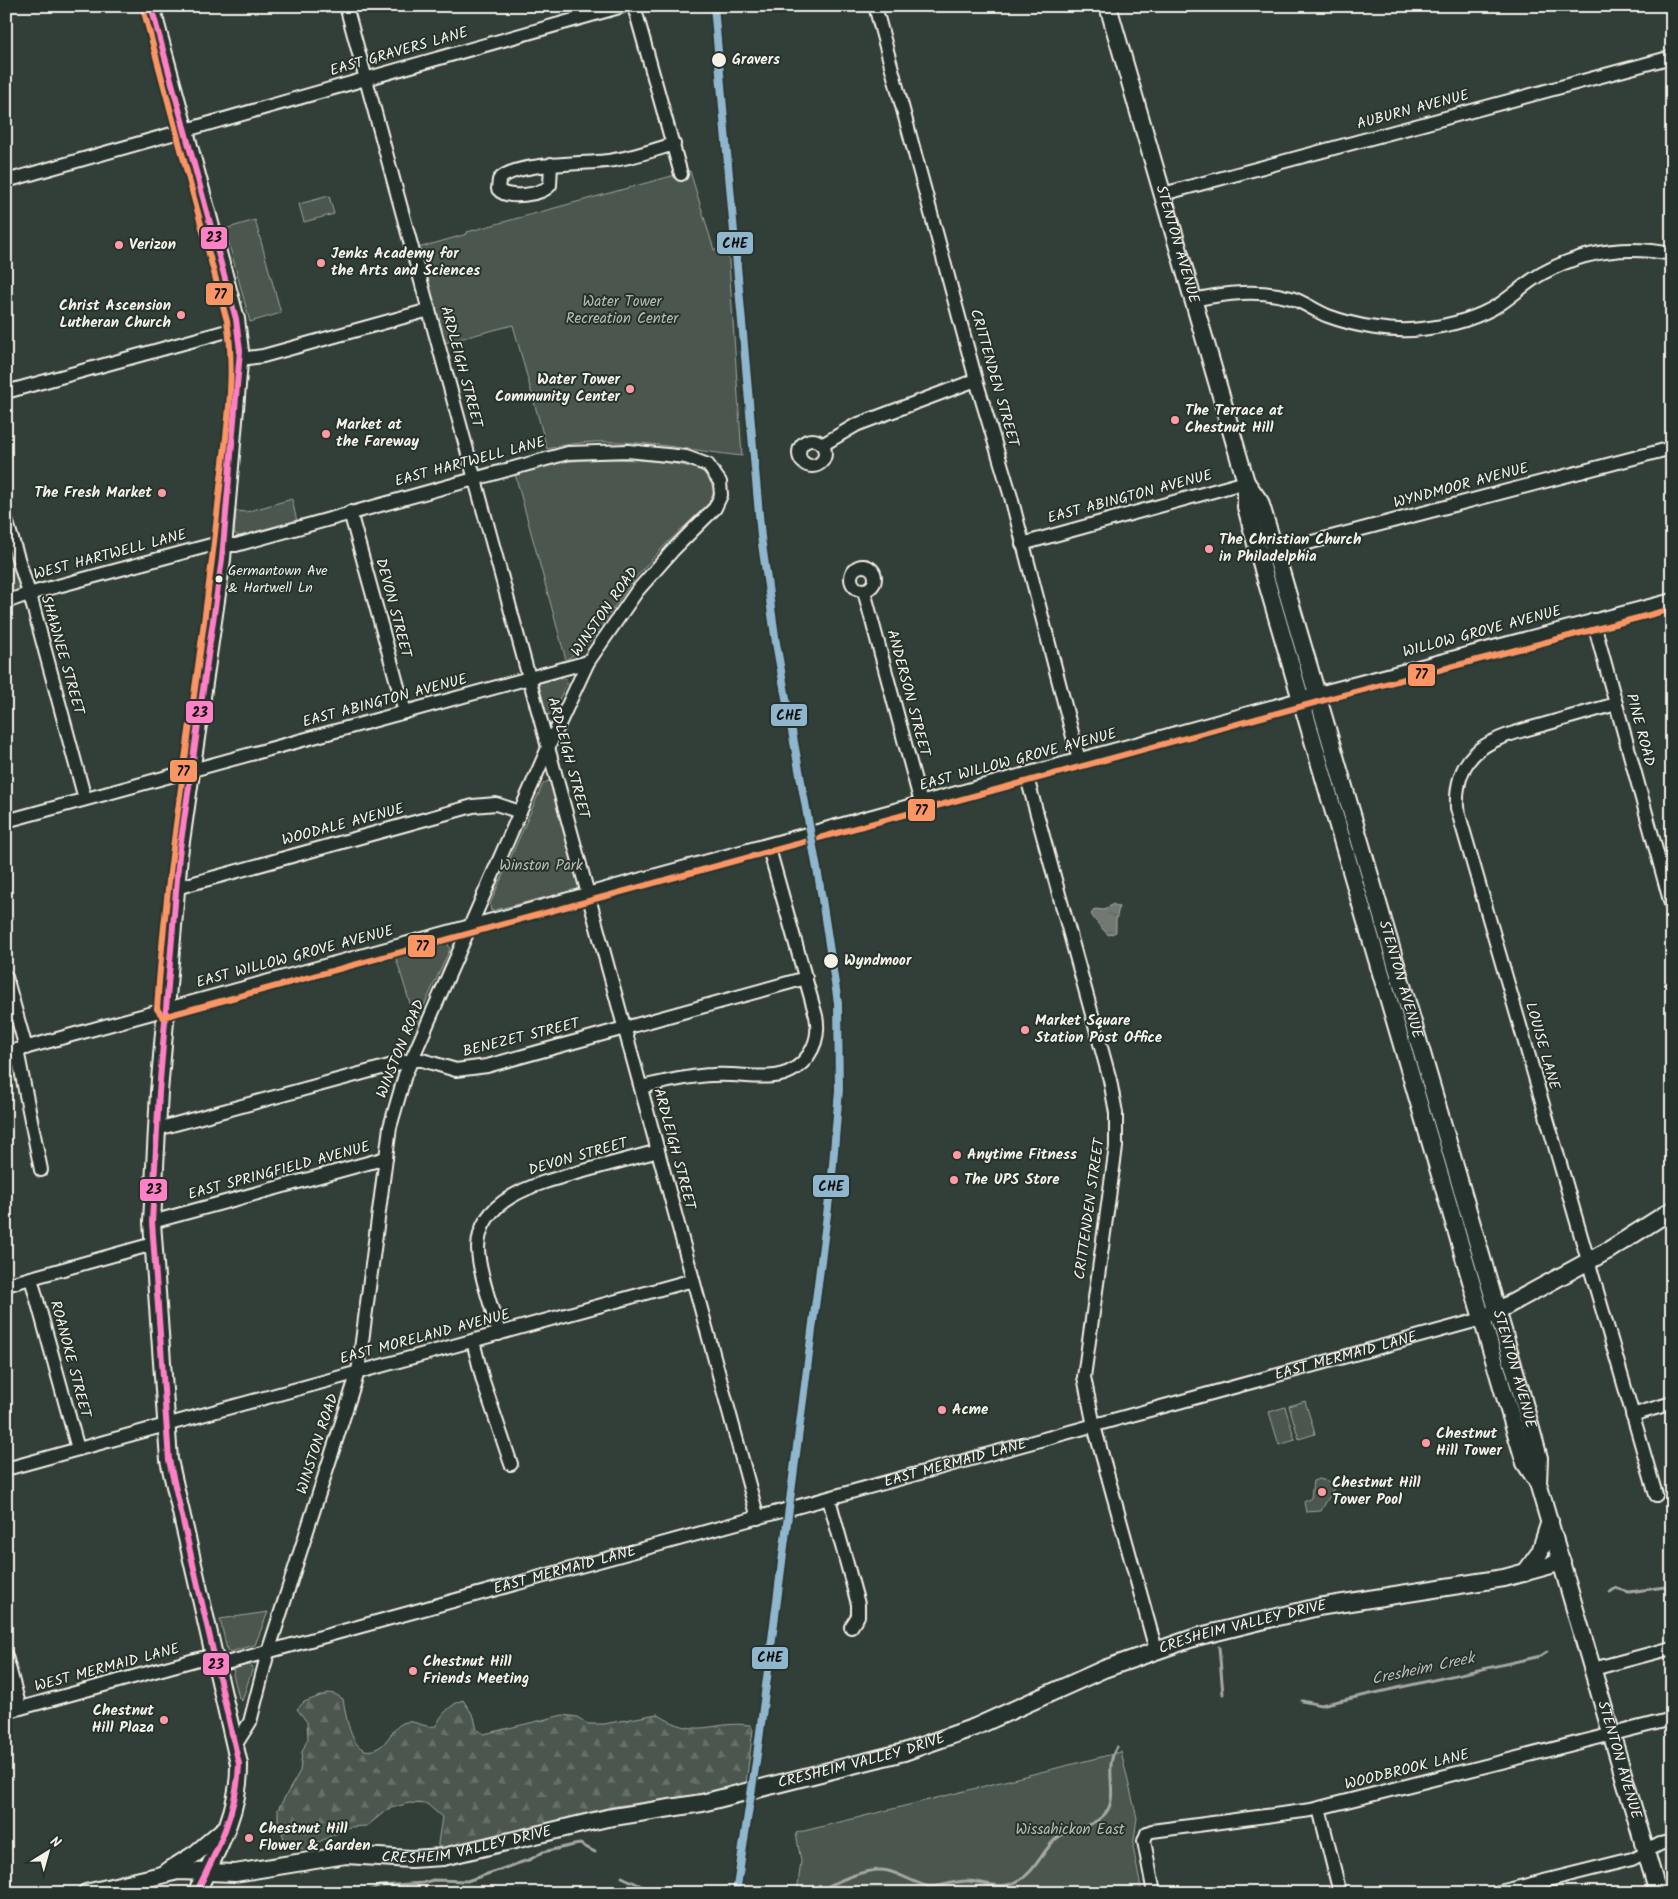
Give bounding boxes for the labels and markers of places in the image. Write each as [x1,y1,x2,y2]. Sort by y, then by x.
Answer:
place label: Gravers [732,48,780,72]
marker: Gravers [710,51,728,69]
place label: Verizon [129,233,176,257]
marker: Verizon [113,239,125,251]
place label: Jenks Academy for the Arts and Sciences [331,242,480,283]
marker: Jenks Academy for the Arts and Sciences [315,257,327,269]
place label: Christ Ascension Lutheran Church [59,294,171,335]
marker: Christ Ascension Lutheran Church [175,309,187,321]
place label: Water Tower Community Center [495,368,621,409]
marker: Water Tower Community Center [624,383,636,395]
place label: The Terrace at Chestnut Hill [1185,399,1284,440]
place label: Market at the Fareway [336,413,419,454]
marker: The Terrace at Chestnut Hill [1169,414,1181,426]
marker: Market at the Fareway [320,428,332,440]
place label: The Fresh Market [34,481,152,505]
marker: The Fresh Market [156,487,168,499]
place label: The Christian Church in Philadelphia [1219,528,1361,569]
marker: The Christian Church in Philadelphia [1203,543,1215,555]
place label: Germantown Ave & Hartwell Ln [228,560,328,599]
marker: Germantown Ave & Hartwell Ln [214,574,224,584]
place label: Wyndmoor [844,949,912,973]
marker: Wyndmoor [822,952,840,970]
place label: Market Square Station Post Office [1035,1009,1163,1050]
marker: Market Square Station Post Office [1019,1024,1031,1036]
place label: Anytime Fitness [967,1143,1077,1167]
marker: Anytime Fitness [951,1149,963,1161]
place label: The UPS Store [964,1168,1060,1192]
marker: The UPS Store [948,1174,960,1186]
place label: Acme [952,1398,989,1422]
marker: Acme [936,1404,948,1416]
place label: Chestnut Hill Tower [1436,1422,1502,1463]
marker: Chestnut Hill Tower [1420,1437,1432,1449]
place label: Chestnut Hill Tower Pool [1332,1471,1421,1512]
marker: Chestnut Hill Tower Pool [1316,1486,1328,1498]
place label: Chestnut Hill Friends Meeting [423,1650,529,1691]
marker: Chestnut Hill Friends Meeting [407,1665,419,1677]
place label: Chestnut Hill Plaza [92,1699,154,1740]
marker: Chestnut Hill Plaza [158,1714,170,1726]
place label: Chestnut Hill Flower & Garden [259,1817,370,1858]
marker: Chestnut Hill Flower & Garden [243,1832,255,1844]

